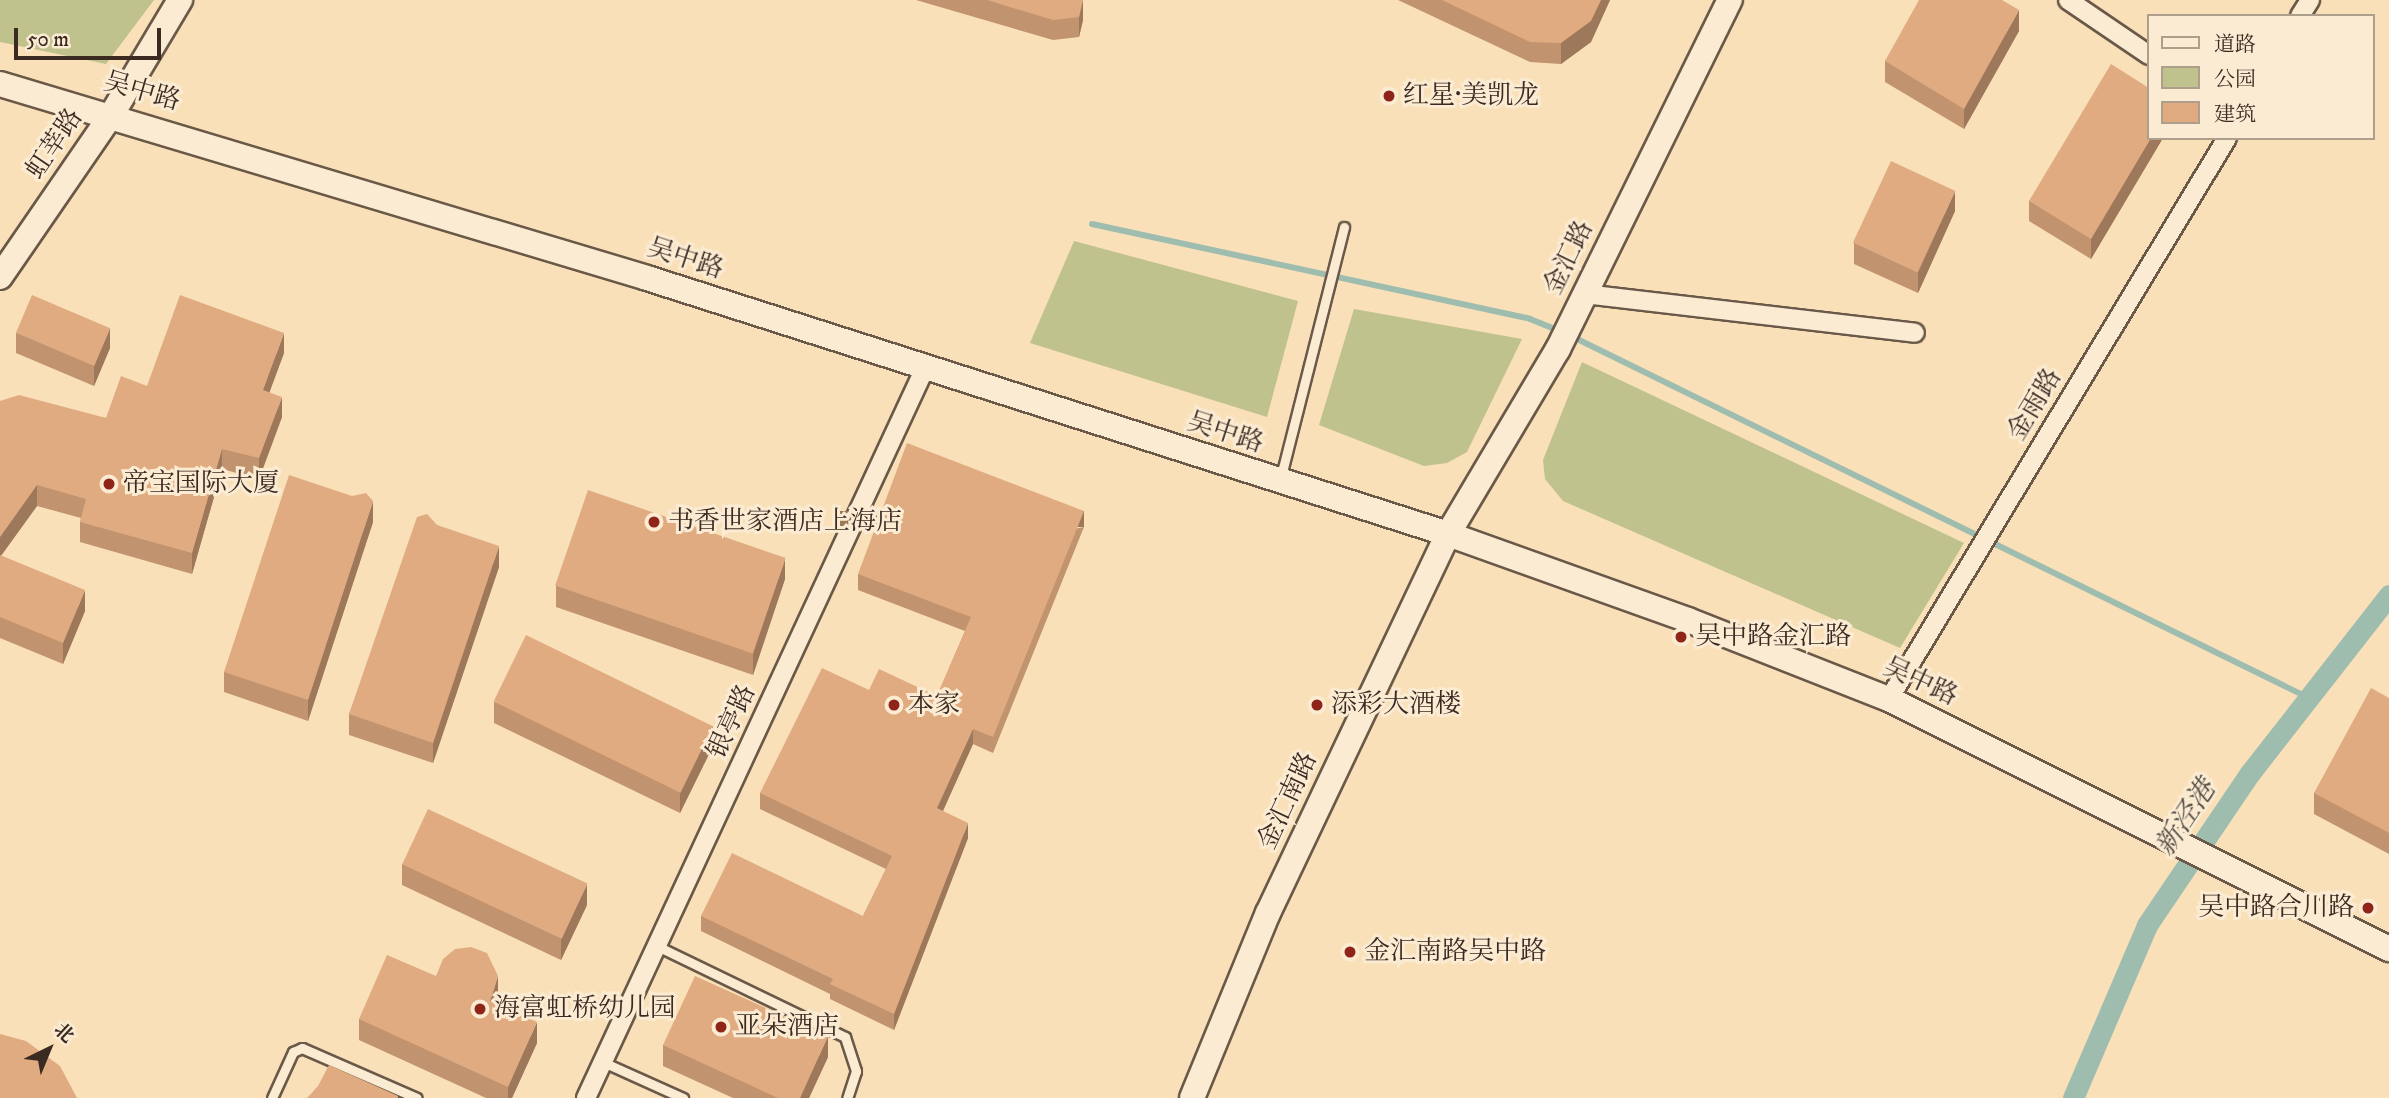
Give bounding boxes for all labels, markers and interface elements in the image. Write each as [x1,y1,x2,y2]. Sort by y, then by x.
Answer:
scale bar [18,14,164,58]
legend [2148,14,2375,140]
text: 50 m [27,27,69,53]
text: 道路 [2214,32,2256,58]
street label: 吴中路 [100,66,184,118]
text: 公园 [2214,67,2256,93]
place label: 红星·美凯龙 [1403,80,1539,112]
marker: 红星·美凯龙 [1381,88,1397,104]
text: 建筑 [2214,102,2256,128]
street label: 虹莘路 [20,103,90,185]
street label: 金汇路 [1538,216,1600,300]
street label: 吴中路 [643,232,727,286]
street label: 金雨路 [2002,364,2068,446]
street label: 吴中路 [1183,406,1267,460]
place label: 帝宝国际大厦 [123,468,279,500]
marker: 帝宝国际大厦 [101,476,117,492]
place label: 书香世家酒店上海店 [668,506,902,538]
marker: 书香世家酒店上海店 [646,514,662,530]
place label: 吴中路金汇路 [1695,621,1851,653]
marker: 吴中路金汇路 [1673,629,1689,645]
street label: 吴中路 [1878,651,1962,713]
street label: 银亭路 [701,680,763,764]
place label: 本家 [908,689,960,721]
place label: 添彩大酒楼 [1331,689,1461,721]
marker: 本家 [886,697,902,713]
marker: 添彩大酒楼 [1309,697,1325,713]
street label: 金汇南路 [1252,747,1324,855]
water label: 新泾港 [2149,774,2223,862]
place label: 吴中路合川路 [2198,892,2354,924]
marker: 吴中路合川路 [2360,900,2376,916]
place label: 金汇南路吴中路 [1364,936,1546,968]
marker: 金汇南路吴中路 [1342,944,1358,960]
place label: 海富虹桥幼儿园 [494,993,676,1025]
marker: 海富虹桥幼儿园 [472,1001,488,1017]
place label: 亚朵酒店 [735,1011,839,1043]
north arrow [14,1014,84,1084]
text: 北 [49,1018,78,1048]
marker: 亚朵酒店 [713,1019,729,1035]

